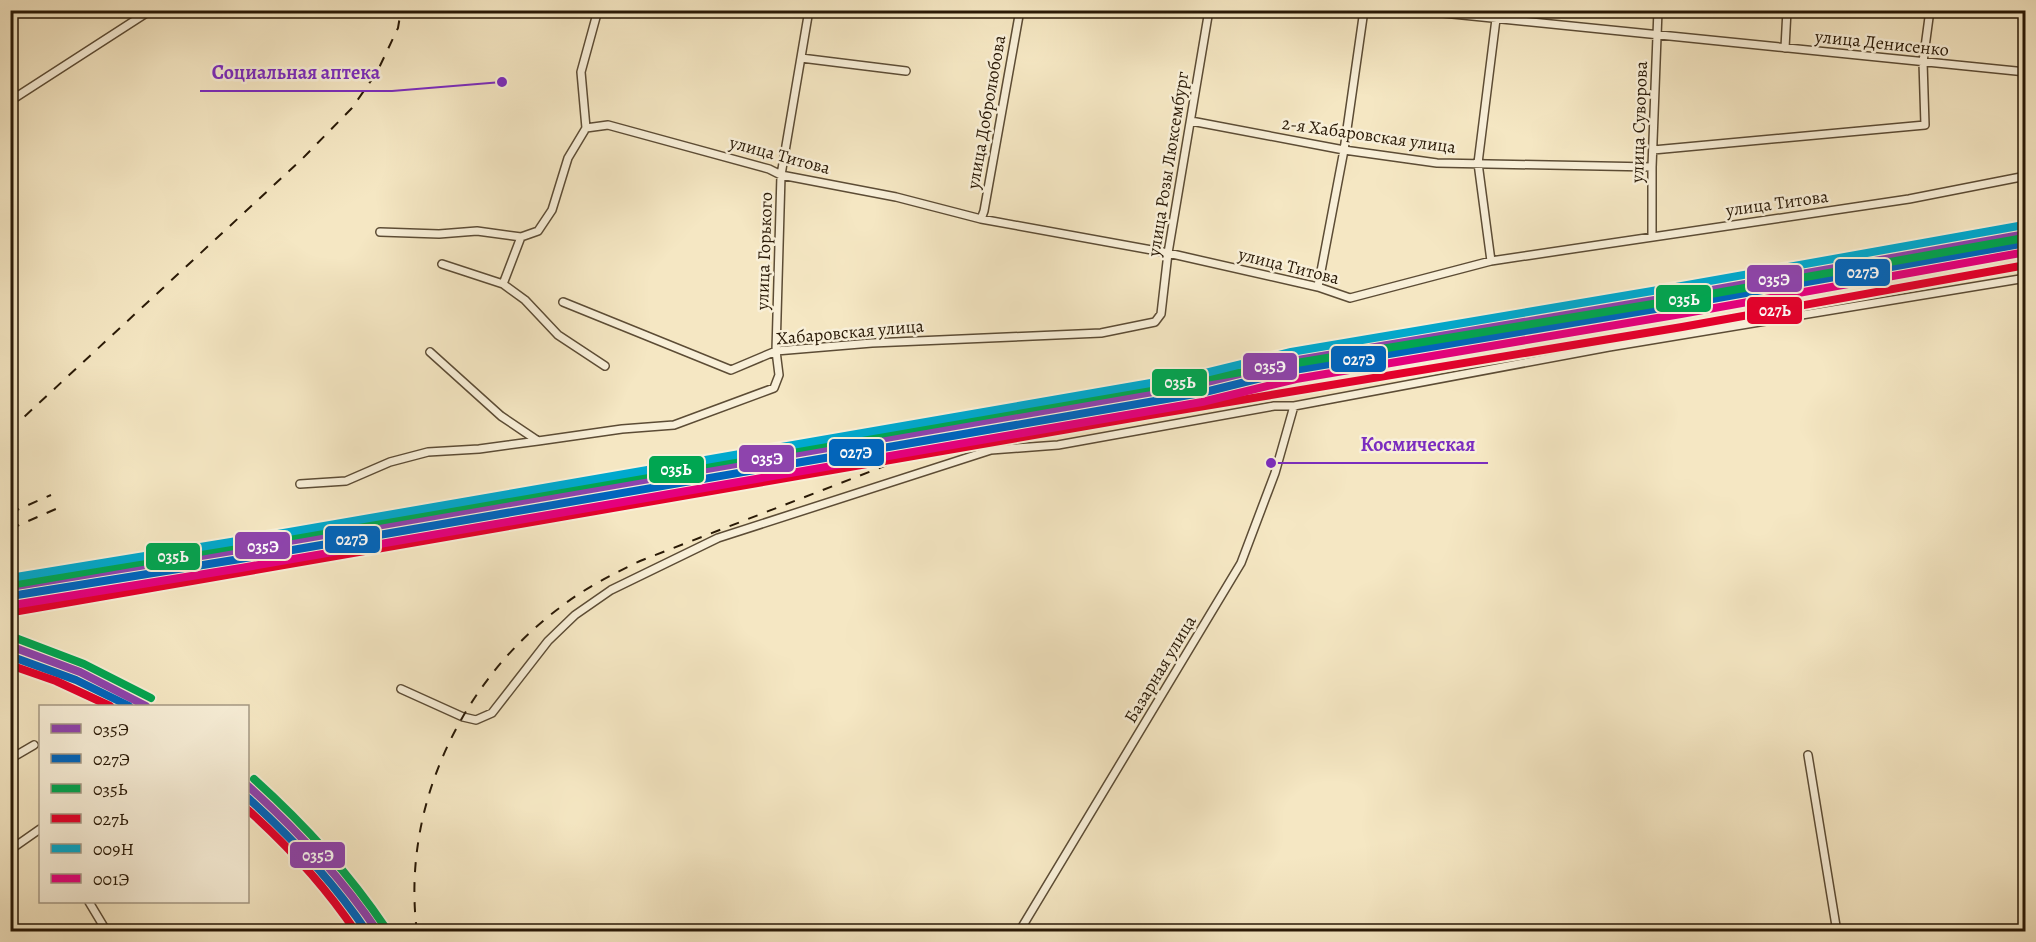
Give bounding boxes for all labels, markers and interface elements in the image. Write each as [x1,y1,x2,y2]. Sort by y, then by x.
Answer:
street label: улица Денисенко [1813,24,1950,62]
street label: улица Добролюбова [960,33,1011,192]
callout: Социальная аптека [200,53,392,91]
text: Социальная аптека [212,59,381,86]
street label: улица Суворова [1625,60,1653,184]
street label: улица Розы Люксембург [1141,69,1195,259]
street label: 2-я Хабаровская улица [1280,111,1458,159]
street label: улица Титова [726,130,834,180]
street label: улица Титова [1723,184,1831,222]
street label: улица Горького [750,191,778,312]
street label: улица Титова [1235,242,1343,290]
line badge: 027Э [1834,258,1891,287]
text: 027Э [1847,262,1879,284]
line badge: 035Э [1746,264,1803,293]
text: 035Э [1758,269,1790,291]
line badge: 035Ь [1655,284,1712,313]
text: 035Ь [1668,289,1700,311]
line badge: 027Ь [1746,296,1803,325]
text: 027Ь [1759,300,1792,322]
street label: Хабаровская улица [775,314,926,350]
line badge: 027Э [1330,345,1387,373]
text: 027Э [1343,349,1375,371]
line badge: 035Э [1242,352,1298,381]
text: 035Э [1254,356,1286,378]
line badge: 035Ь [1151,368,1208,397]
text: 035Ь [1164,372,1196,394]
callout: Космическая [1349,425,1488,463]
text: Космическая [1361,431,1475,458]
line badge: 027Э [828,438,885,467]
text: 027Э [840,442,872,464]
line badge: 035Э [738,444,795,473]
text: 035Э [751,448,783,470]
line badge: 035Ь [648,455,705,484]
text: 035Ь [660,459,692,481]
line badge: 027Э [324,525,381,554]
text: 027Э [336,529,368,551]
line badge: 035Э [234,531,291,560]
text: 035Э [247,536,279,558]
line badge: 035Ь [145,542,201,571]
text: 035Ь [157,546,189,568]
street label: Базарная улица [1118,610,1202,727]
legend [39,705,249,903]
text: 035Э [93,717,129,741]
text: 027Э [93,747,130,771]
text: 035Ь [93,777,128,801]
text: 027Ь [93,807,129,831]
text: 009Н [93,837,134,861]
line badge: 035Э [289,841,346,869]
text: 035Э [302,845,334,867]
text: 001Э [93,867,129,891]

